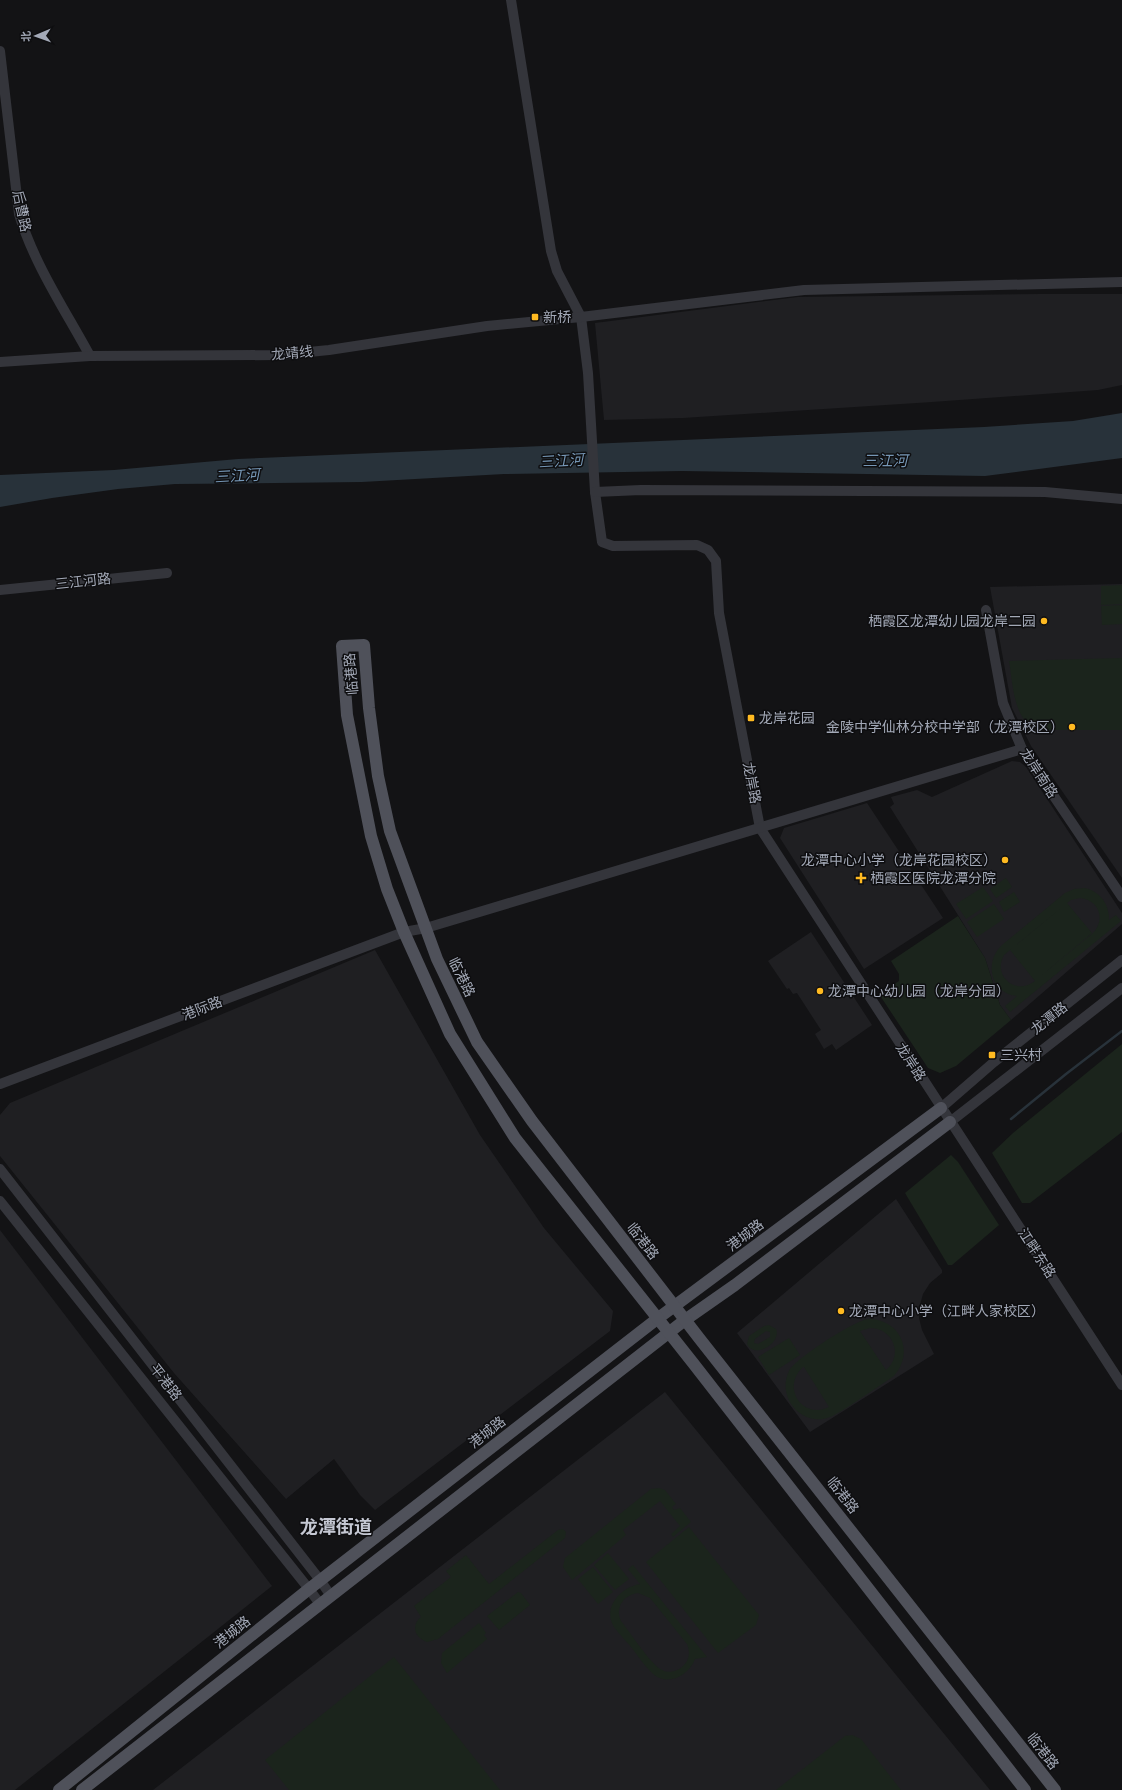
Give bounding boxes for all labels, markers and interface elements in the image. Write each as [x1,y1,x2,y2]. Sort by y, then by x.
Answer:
north arrow [16,16,56,56]
text: 北 [19,31,33,42]
street label: 后曹路 [9,189,35,233]
place label: 新桥 [543,308,571,326]
marker: 新桥 [530,312,540,322]
street label: 龙靖线 [270,342,314,364]
water label: 三江河 [538,450,587,471]
water label: 三江河 [862,451,910,470]
water label: 三江河 [214,465,263,486]
street label: 三江河路 [54,569,112,593]
place label: 栖霞区龙潭幼儿园龙岸二园 [868,612,1036,630]
marker: 栖霞区龙潭幼儿园龙岸二园 [1039,616,1049,626]
street label: 临港路 [340,652,362,696]
place label: 龙岸花园 [759,709,815,727]
marker: 龙岸花园 [746,713,756,723]
place label: 金陵中学仙林分校中学部（龙潭校区） [826,718,1064,736]
marker: 金陵中学仙林分校中学部（龙潭校区） [1067,722,1077,732]
street label: 龙岸南路 [1016,745,1062,801]
street label: 龙岸路 [739,761,765,805]
place label: 龙潭中心小学（龙岸花园校区） [801,851,997,869]
marker: 龙潭中心小学（龙岸花园校区） [1000,855,1010,865]
place label: 栖霞区医院龙潭分院 [870,869,996,887]
marker: 栖霞区医院龙潭分院 [855,872,867,884]
street label: 临港路 [445,954,479,1000]
place label: 龙潭中心幼儿园（龙岸分园） [828,982,1010,1000]
marker: 龙潭中心幼儿园（龙岸分园） [815,986,825,996]
street label: 港际路 [179,992,225,1024]
street label: 龙潭路 [1027,998,1071,1038]
street label: 龙岸路 [892,1039,930,1085]
place label: 三兴村 [1000,1046,1042,1064]
marker: 三兴村 [987,1050,997,1060]
street label: 港城路 [723,1215,767,1255]
street label: 临港路 [623,1219,663,1263]
street label: 江畔东路 [1014,1225,1060,1281]
place label: 龙潭中心小学（江畔人家校区） [849,1302,1045,1320]
marker: 龙潭中心小学（江畔人家校区） [836,1306,846,1316]
street label: 平港路 [146,1360,186,1404]
street label: 港城路 [465,1412,509,1452]
street label: 临港路 [823,1473,863,1517]
district label: 龙潭街道 [300,1516,372,1538]
street label: 港城路 [210,1612,254,1652]
street label: 临港路 [1023,1729,1063,1773]

